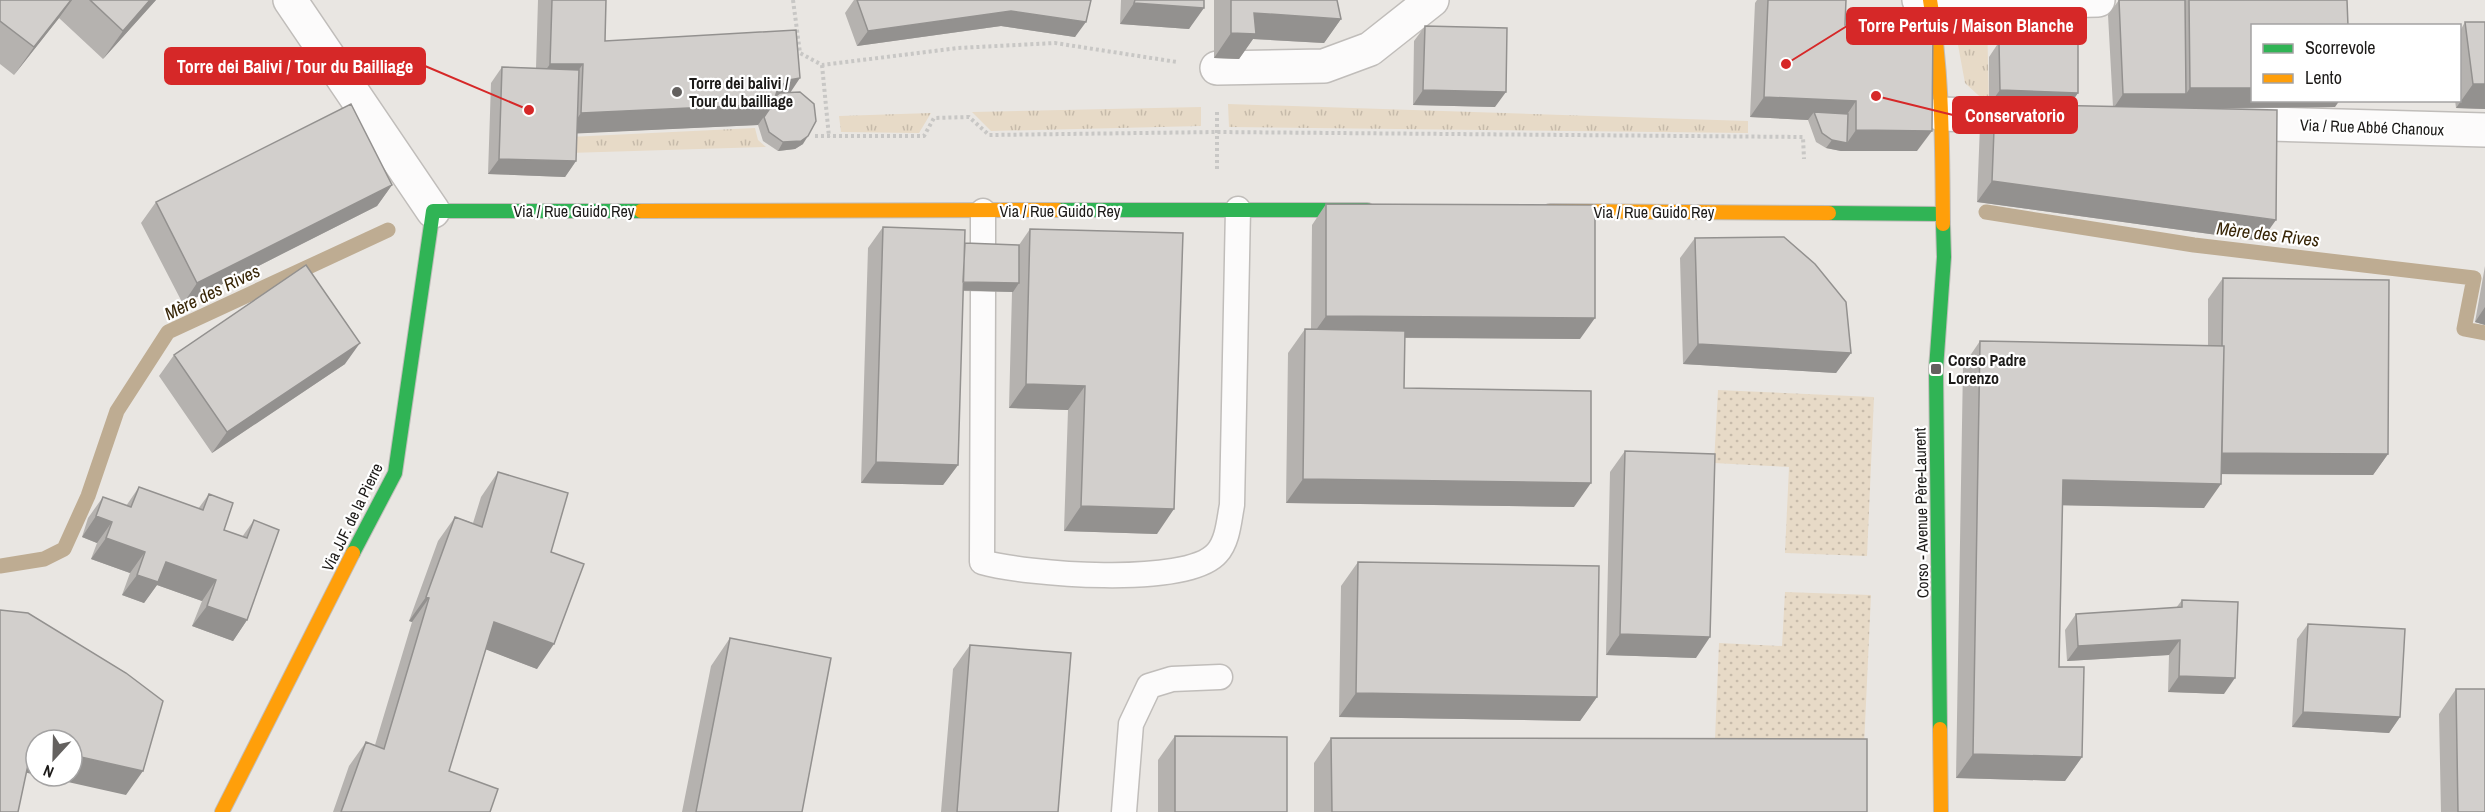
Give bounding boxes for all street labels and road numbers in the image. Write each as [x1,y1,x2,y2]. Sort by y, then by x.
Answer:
street label: Via / Rue Abbé Chanoux [2300,113,2445,141]
street label: Via / Rue Guido Rey [514,200,635,222]
street label: Via / Rue Guido Rey [1000,200,1121,222]
street label: Via / Rue Guido Rey [1594,201,1715,223]
street label: Corso - Avenue Père-Laurent [1909,427,1933,598]
street label: Via JJF. de la Pierre [316,459,388,575]

